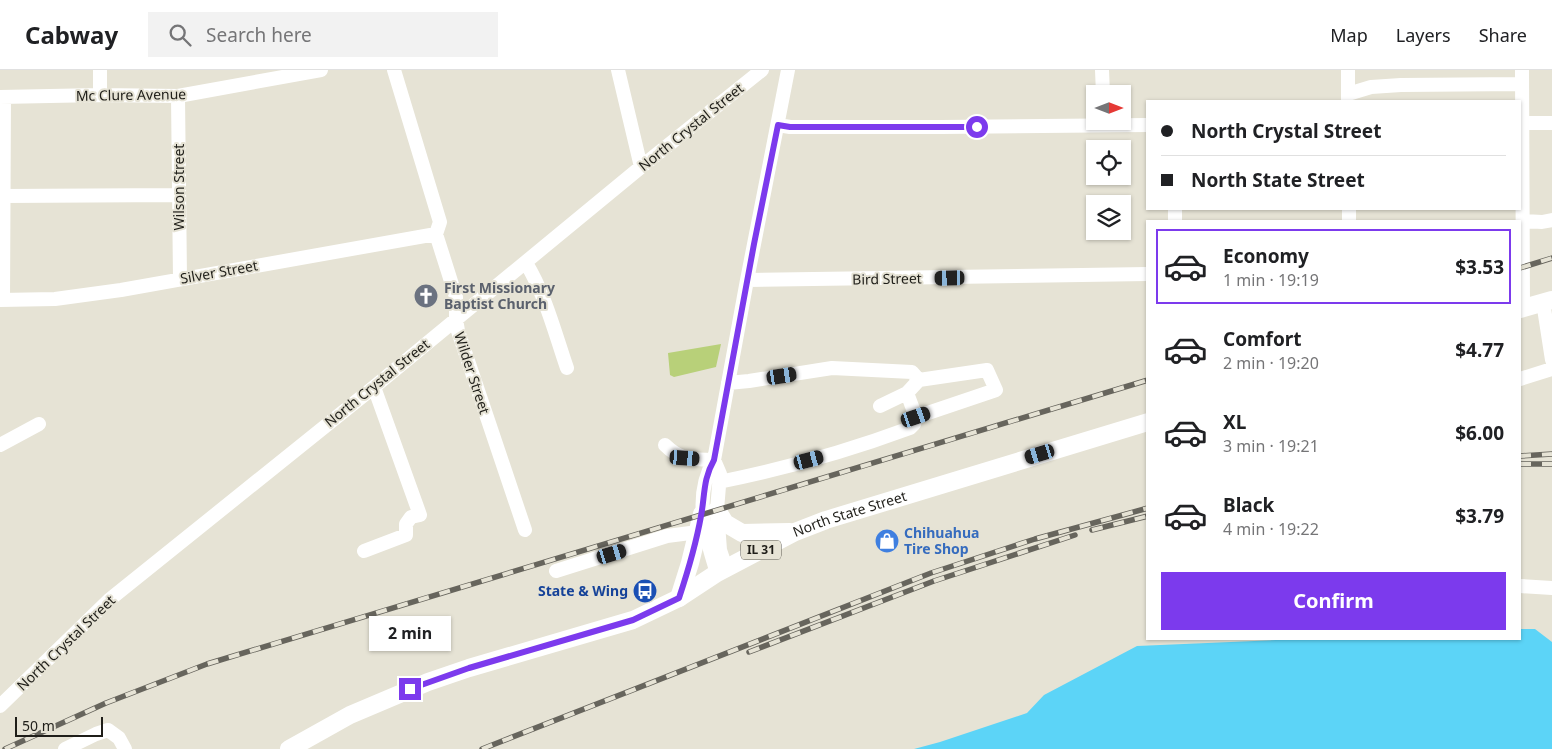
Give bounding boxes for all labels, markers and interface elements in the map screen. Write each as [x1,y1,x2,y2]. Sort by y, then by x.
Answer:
search box [148,12,498,57]
text: Cabway [25,18,118,51]
icon: search [166,21,194,49]
text: Search here [206,22,312,48]
text: Map [1330,23,1368,47]
text: Layers [1396,23,1451,47]
text: Share [1479,23,1527,47]
street label: North Crystal Street [634,78,747,175]
street label: Mc Clure Avenue [76,84,186,105]
north arrow [1086,85,1131,130]
map controls [1086,85,1131,240]
route start [966,116,988,138]
text: North Crystal Street [1191,118,1381,144]
button: locate [1086,140,1131,185]
street label: Wilson Street [169,144,188,230]
text: North State Street [1191,167,1365,193]
button: layers [1086,195,1131,240]
text: Economy [1223,243,1309,269]
icon: car [1163,244,1208,289]
text: $3.53 [1455,254,1504,280]
street label: Silver Street [179,255,259,288]
street label: Bird Street [852,268,922,289]
text: 1 min · 19:19 [1223,269,1319,291]
car [934,270,965,286]
place label: First Missionary Baptist Church [444,278,555,313]
church icon: First Missionary Baptist Church [413,283,439,309]
text: Comfort [1223,326,1302,352]
icon: car [1163,327,1208,372]
street label: Wilder Street [450,329,495,416]
street label: North Crystal Street [320,334,433,431]
text: $4.77 [1455,337,1504,363]
text: 2 min · 19:20 [1223,352,1319,374]
car [766,366,797,386]
car [899,405,932,429]
text: XL [1223,409,1246,435]
icon: car [1163,410,1208,455]
text: $6.00 [1455,420,1504,446]
text: 3 min · 19:21 [1223,435,1319,457]
car [1023,442,1056,466]
car [669,449,700,467]
car [792,449,825,471]
street label: North State Street [790,486,909,541]
text: Black [1223,492,1274,518]
icon: car [1163,493,1208,538]
text: $3.79 [1455,503,1504,529]
text: 4 min · 19:22 [1223,518,1319,540]
place label: Chihuahua Tire Shop [904,523,979,558]
shop icon: Chihuahua Tire Shop [874,528,900,554]
road number: IL 31 [741,540,781,560]
car [595,542,628,566]
button: Confirm [1161,572,1506,630]
bus stop icon: State & Wing [632,578,658,604]
place label: State & Wing [538,581,628,600]
street label: North Crystal Street [12,591,119,695]
callout: 2 min [369,616,451,652]
text: 2 min [388,622,432,644]
route end [399,678,421,700]
scale bar [15,714,102,737]
text: 50 m [22,716,55,735]

